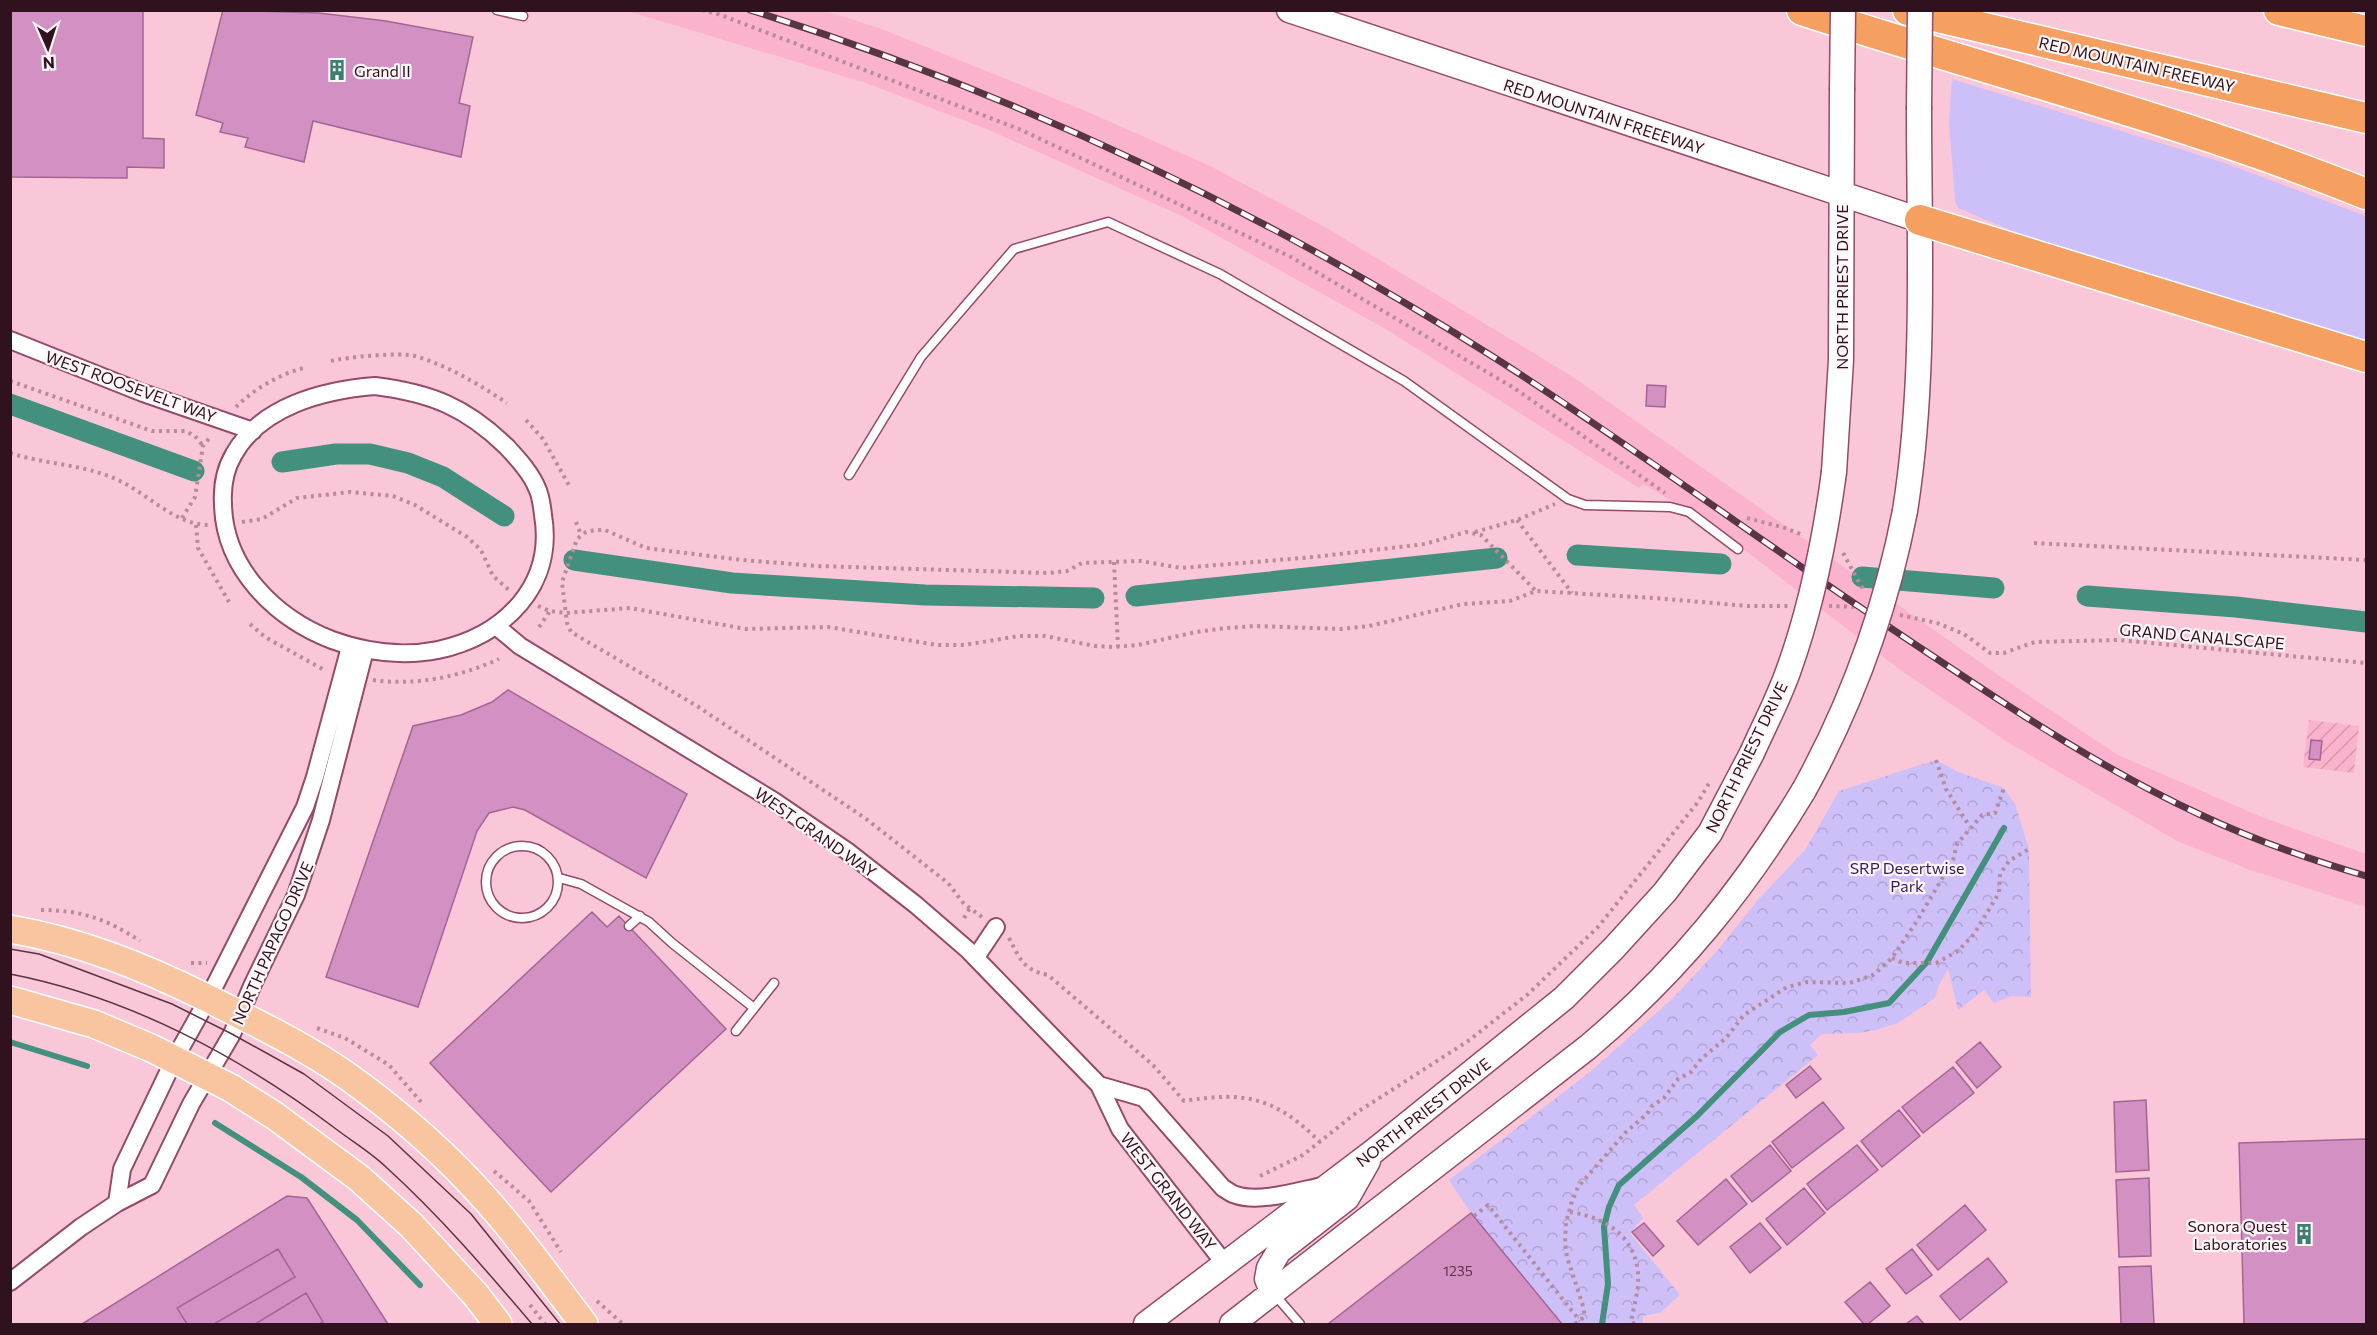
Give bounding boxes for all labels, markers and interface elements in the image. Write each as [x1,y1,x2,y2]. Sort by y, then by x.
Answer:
north arrow [18,18,78,78]
street label: RED MOUNTAIN FREEWAY [2037,32,2237,96]
text: N [42,54,55,73]
building icon: Grand II [325,58,349,82]
place label: Grand II [354,61,411,80]
street label: RED MOUNTAIN FREEEWAY [1501,75,1707,158]
street label: NORTH PRIEST DRIVE [1832,204,1851,370]
street label: WEST ROOSEVELT WAY [43,346,220,426]
street label: GRAND CANALSCAPE [2119,619,2285,653]
street label: NORTH PRIEST DRIVE [1701,678,1791,836]
street label: WEST GRAND WAY [752,783,881,881]
park label: SRP Desertwise Park [1850,858,1964,895]
street label: NORTH PAPAGO DRIVE [227,859,317,1027]
street label: NORTH PRIEST DRIVE [1352,1054,1494,1170]
street label: WEST GRAND WAY [1117,1128,1221,1254]
place label: Sonora Quest Laboratories [2187,1216,2287,1253]
building icon: Sonora Quest Laboratories [2292,1222,2316,1246]
house number: 1235 [1443,1262,1473,1279]

